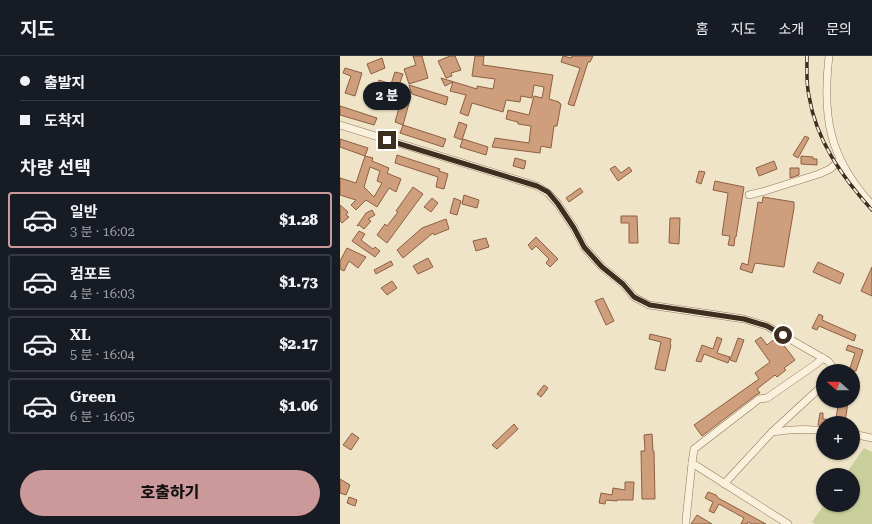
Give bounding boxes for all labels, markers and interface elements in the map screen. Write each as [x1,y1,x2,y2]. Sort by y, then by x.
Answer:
text: 지도 [20,18,55,41]
text: 홈 [696,21,709,37]
text: 지도 [731,21,756,37]
text: 소개 [778,21,804,37]
text: 문의 [826,21,852,37]
text: 출발지 [44,74,85,92]
callout: 2 분 [363,82,411,110]
text: 2 분 [376,88,398,103]
text: 도착지 [44,112,85,130]
route end [378,131,396,149]
text: 차량 선택 [20,157,91,178]
icon: car [22,202,58,238]
text: 일반 [70,203,98,221]
text: $1.28 [279,211,318,229]
text: 3 분 · 16:02 [70,224,135,239]
icon: car [22,264,58,300]
text: 컴포트 [70,265,111,283]
text: $1.73 [279,273,318,291]
text: 4 분 · 16:03 [70,286,135,301]
icon: car [22,326,58,362]
text: XL [70,326,91,344]
route start [774,326,792,344]
text: $2.17 [279,335,318,353]
text: 5 분 · 16:04 [70,347,135,362]
north arrow [816,364,860,408]
map controls [816,364,860,512]
icon: car [22,388,58,424]
text: Green [70,388,116,406]
text: $1.06 [279,397,318,415]
text: 6 분 · 16:05 [70,409,135,424]
button: + [816,416,860,460]
button: − [816,468,860,512]
button: 호출하기 [20,470,320,516]

